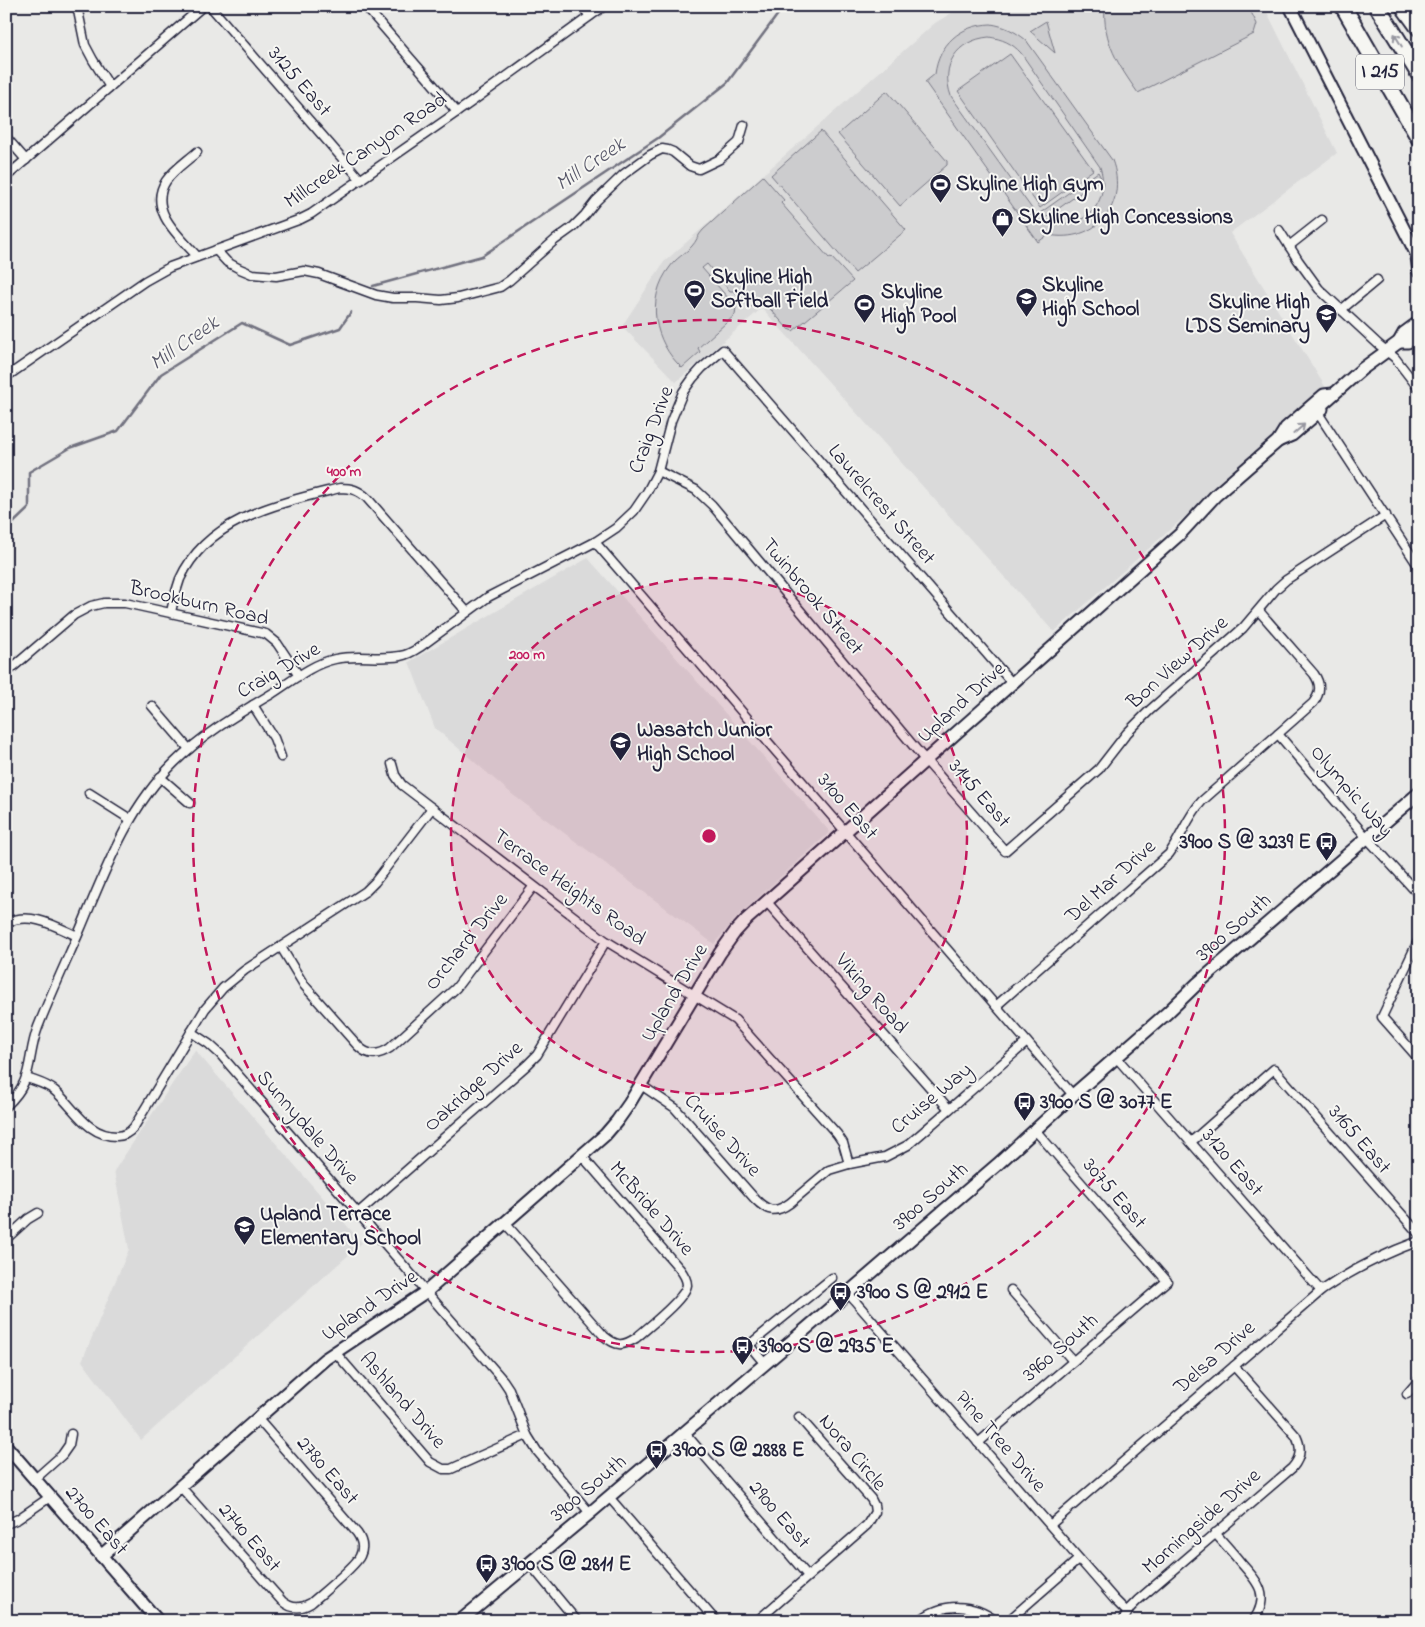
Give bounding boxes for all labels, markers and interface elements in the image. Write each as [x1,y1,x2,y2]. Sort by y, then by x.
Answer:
one-way arrow [1393,34,1403,48]
street label: 3125 East [260,40,338,124]
road number: I 215 [1356,54,1404,90]
street label: Millcreek Canyon Road [279,85,455,218]
water label: Mill Creek [550,129,634,200]
place label: Skyline High Gym [956,170,1104,202]
sports icon: Skyline High Gym [928,173,952,204]
place label: Skyline High Concessions [1018,203,1233,235]
shop icon: Skyline High Concessions [990,206,1014,237]
place label: Skyline High Softball Field [711,263,828,317]
place label: Skyline High School [1042,271,1140,327]
sports icon: Skyline High Softball Field [683,278,707,309]
place label: Skyline High Pool [881,278,957,334]
school or university icon: Skyline High School [1014,286,1038,317]
place label: Skyline High LDS Seminary [1185,288,1310,344]
sports icon: Skyline High Pool [853,293,877,324]
school or university icon: Skyline High LDS Seminary [1314,303,1338,334]
water label: Mill Creek [144,308,227,380]
street label: Craig Drive [622,381,685,479]
one-way arrow [1293,423,1306,435]
street label: Laurelcrest Street [820,438,942,572]
text: 400 m [326,461,362,483]
street label: Twinbrook Street [754,532,870,662]
street label: Brookburn Road [126,573,272,635]
street label: Bon View Drive [1120,609,1236,718]
street label: Craig Drive [232,635,328,709]
text: 200 m [508,644,545,666]
street label: Upland Drive [911,655,1013,751]
place label: Wasatch Junior High School [637,716,772,772]
school or university icon: Wasatch Junior High School [609,731,633,762]
street label: Olympic Way [1301,739,1400,846]
street label: 3145 East [940,753,1018,835]
street label: 3100 East [809,767,885,847]
street label: Terrace Heights Road [485,822,652,955]
centre of rings [700,827,718,845]
place label: 3900 S @ 3239 E [1178,827,1311,858]
bus stop icon: 3900 S @ 3239 E [1315,831,1339,862]
street label: Del Mar Drive [1058,833,1164,932]
street label: Orchard Drive [418,886,516,997]
street label: 3900 South [1190,887,1278,969]
street label: Upland Drive [634,938,717,1048]
street label: Viking Road [825,946,915,1042]
street label: Oakridge Drive [418,1034,532,1141]
street label: Cruise Way [885,1056,981,1144]
street label: Sunnydale Drive [247,1064,366,1194]
place label: 3900 S @ 3077 E [1039,1087,1173,1118]
street label: Cruise Drive [676,1088,768,1185]
bus stop icon: 3900 S @ 3077 E [1012,1091,1036,1122]
street label: 3165 East [1320,1099,1398,1181]
street label: 3120 East [1194,1122,1270,1204]
street label: 3075 East [1075,1152,1153,1236]
street label: McBride Drive [601,1155,701,1263]
street label: 3900 South [887,1156,975,1238]
place label: Upland Terrace Elementary School [260,1200,422,1256]
school or university icon: Upland Terrace Elementary School [232,1215,256,1246]
street label: Upland Drive [316,1262,425,1349]
place label: 3900 S @ 2912 E [856,1277,989,1308]
bus stop icon: 3900 S @ 2912 E [829,1281,853,1312]
street label: 3960 South [1016,1307,1106,1389]
street label: Delsa Drive [1167,1314,1263,1403]
place label: 3900 S @ 2935 E [758,1331,894,1362]
bus stop icon: 3900 S @ 2935 E [731,1335,755,1366]
street label: Ashland Drive [351,1346,453,1456]
street label: Pine Tree Drive [947,1385,1053,1500]
street label: Nora Circle [811,1408,894,1498]
street label: 2780 East [288,1430,366,1512]
place label: 3900 S @ 2888 E [672,1435,805,1466]
bus stop icon: 3900 S @ 2888 E [645,1439,669,1470]
street label: 3900 South [544,1448,634,1530]
street label: Morningside Drive [1136,1461,1270,1584]
street label: 2900 East [741,1474,817,1556]
street label: 2700 East [57,1479,135,1563]
street label: 2740 East [210,1497,288,1579]
place label: 3900 S @ 2811 E [501,1549,631,1580]
bus stop icon: 3900 S @ 2811 E [474,1553,498,1584]

